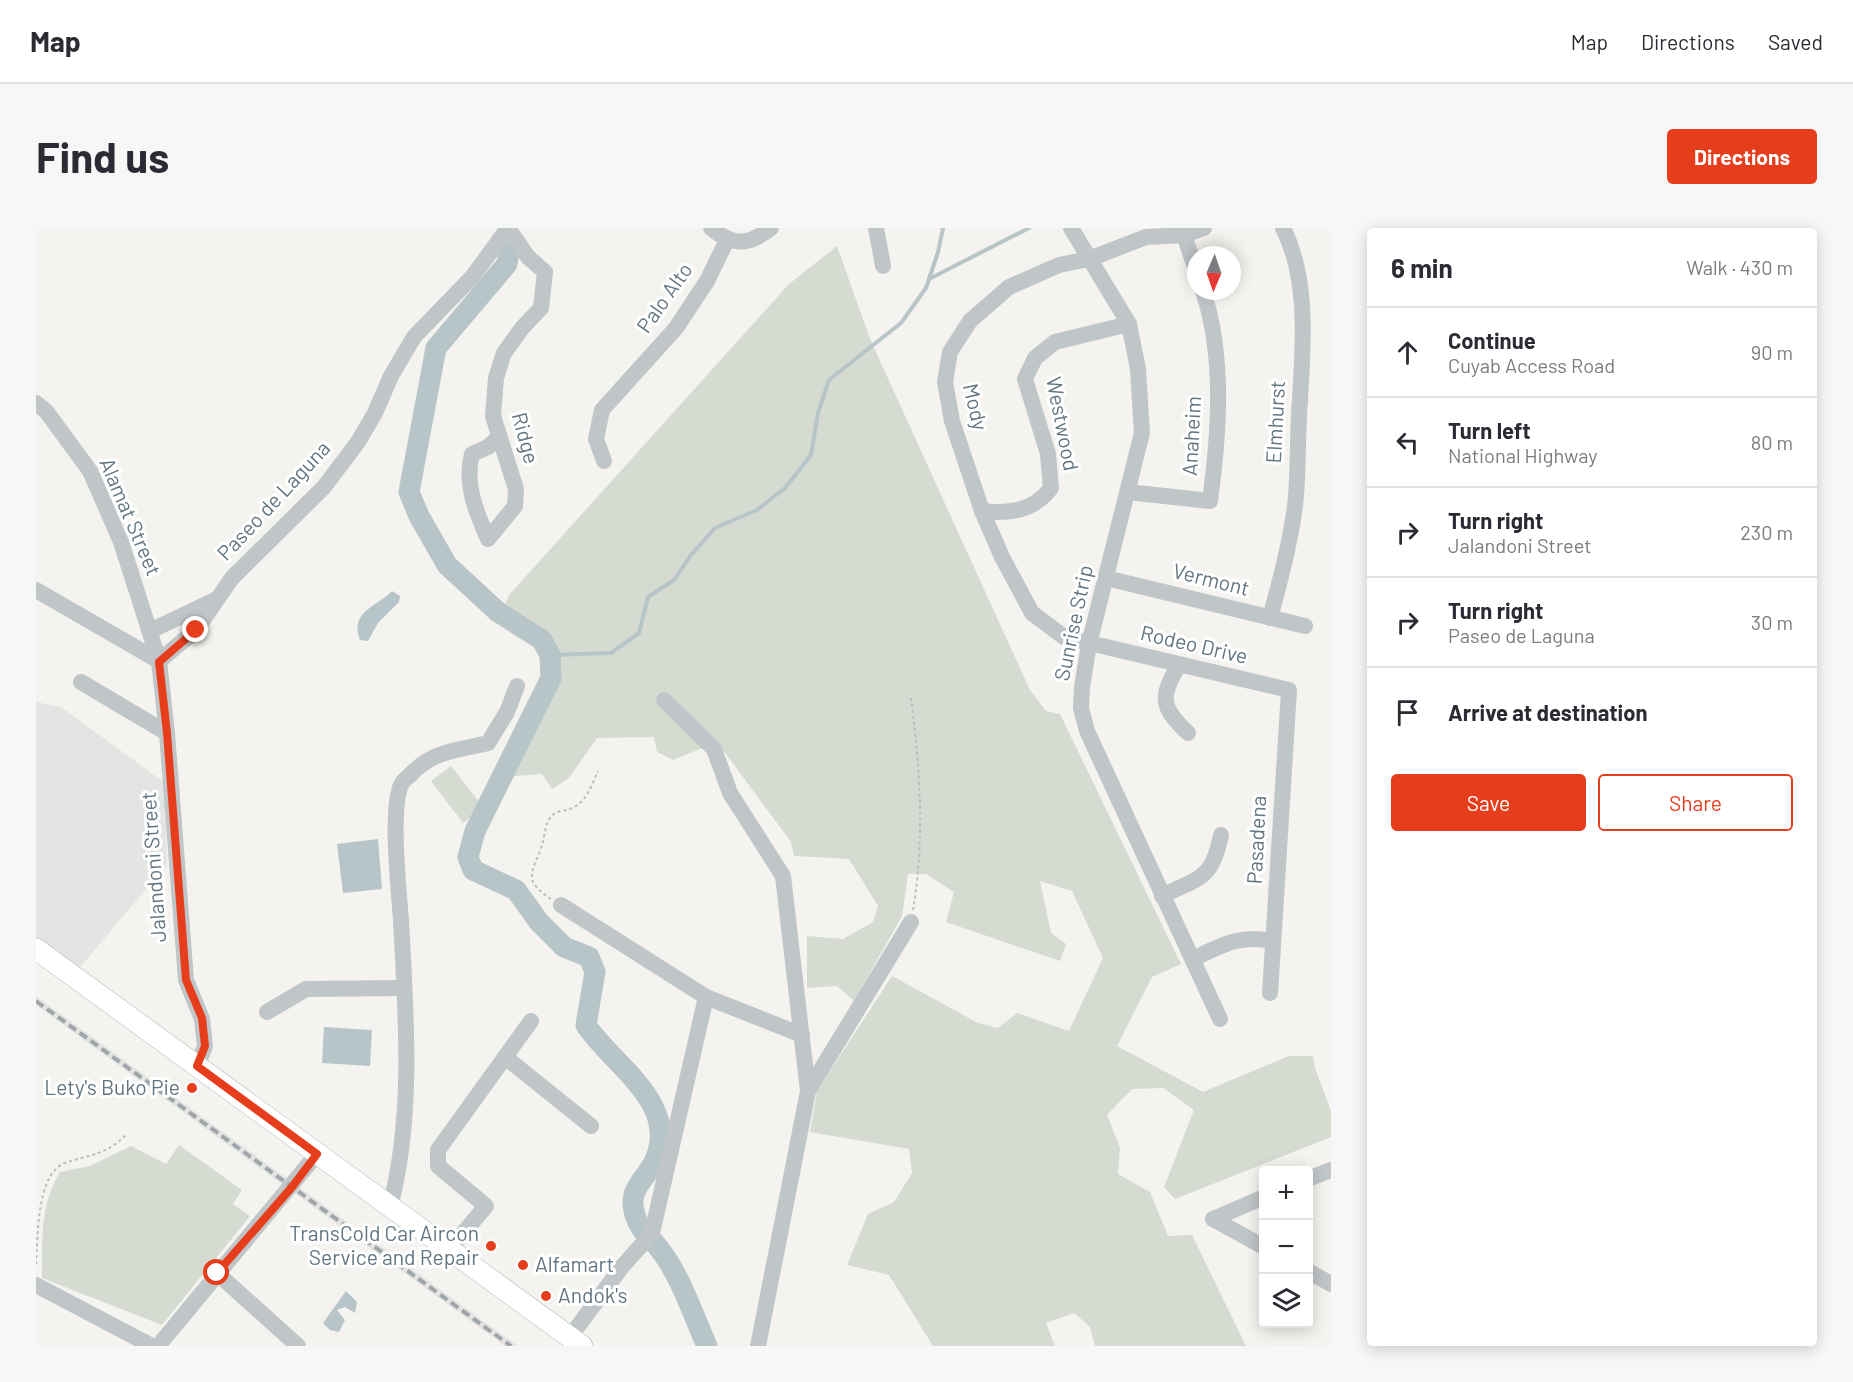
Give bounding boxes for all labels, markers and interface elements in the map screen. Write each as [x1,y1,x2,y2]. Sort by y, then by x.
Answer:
text: Map [30,24,81,58]
text: Map [1571,29,1608,54]
text: Directions [1641,29,1735,54]
text: Saved [1768,29,1823,54]
button: Directions [1667,129,1817,184]
text: Find us [36,131,169,181]
north arrow [1187,246,1241,300]
text: 6 min [1391,252,1453,283]
text: Walk · 430 m [1686,255,1793,279]
street label: Palo Alto [631,257,697,337]
text: Continue [1448,327,1536,353]
icon: ahead [1391,336,1424,369]
text: 90 m [1751,340,1793,364]
text: Cuyab Access Road [1448,353,1615,377]
street label: Westwood [1042,375,1085,473]
street label: Elmhurst [1260,380,1289,464]
street label: Mody [959,381,994,433]
street label: Anaheim [1176,395,1205,476]
street label: Ridge [508,409,545,466]
text: Turn left [1448,417,1531,443]
icon: left [1391,426,1424,459]
text: 80 m [1751,430,1793,454]
street label: Paseo de Laguna [211,435,335,565]
text: National Highway [1448,443,1598,467]
street label: Alamat Street [95,454,167,579]
text: Turn right [1448,507,1543,533]
icon: right [1391,516,1424,549]
text: 230 m [1740,520,1793,544]
text: Jalandoni Street [1448,533,1592,557]
street label: Vermont [1171,557,1252,600]
street label: Sunrise Strip [1048,562,1097,683]
text: Turn right [1448,597,1543,623]
icon: right [1391,606,1424,639]
text: 30 m [1751,610,1793,634]
route end [182,616,208,642]
street label: Rodeo Drive [1138,619,1250,668]
text: Paseo de Laguna [1448,623,1595,647]
icon: arrive [1391,696,1424,729]
text: Arrive at destination [1448,699,1647,725]
button: Save [1391,774,1586,831]
button: Share [1598,774,1793,831]
street label: Jalandoni Street [135,791,170,943]
street label: Pasadena [1241,795,1270,885]
place label: Lety's Buko Pie [44,1074,180,1099]
marker: Lety's Buko Pie [185,1081,199,1095]
map controls [1259,1166,1313,1328]
button: + [1259,1166,1313,1220]
place label: TransCold Car Aircon Service and Repair [289,1220,479,1269]
button: − [1259,1220,1313,1274]
marker: TransCold Car Aircon Service and Repair [484,1239,498,1253]
place label: Alfamart [535,1251,614,1276]
marker: Alfamart [516,1258,530,1272]
route start [203,1259,229,1285]
button: layers [1259,1274,1313,1328]
place label: Andok's [558,1282,628,1307]
marker: Andok's [539,1289,553,1303]

